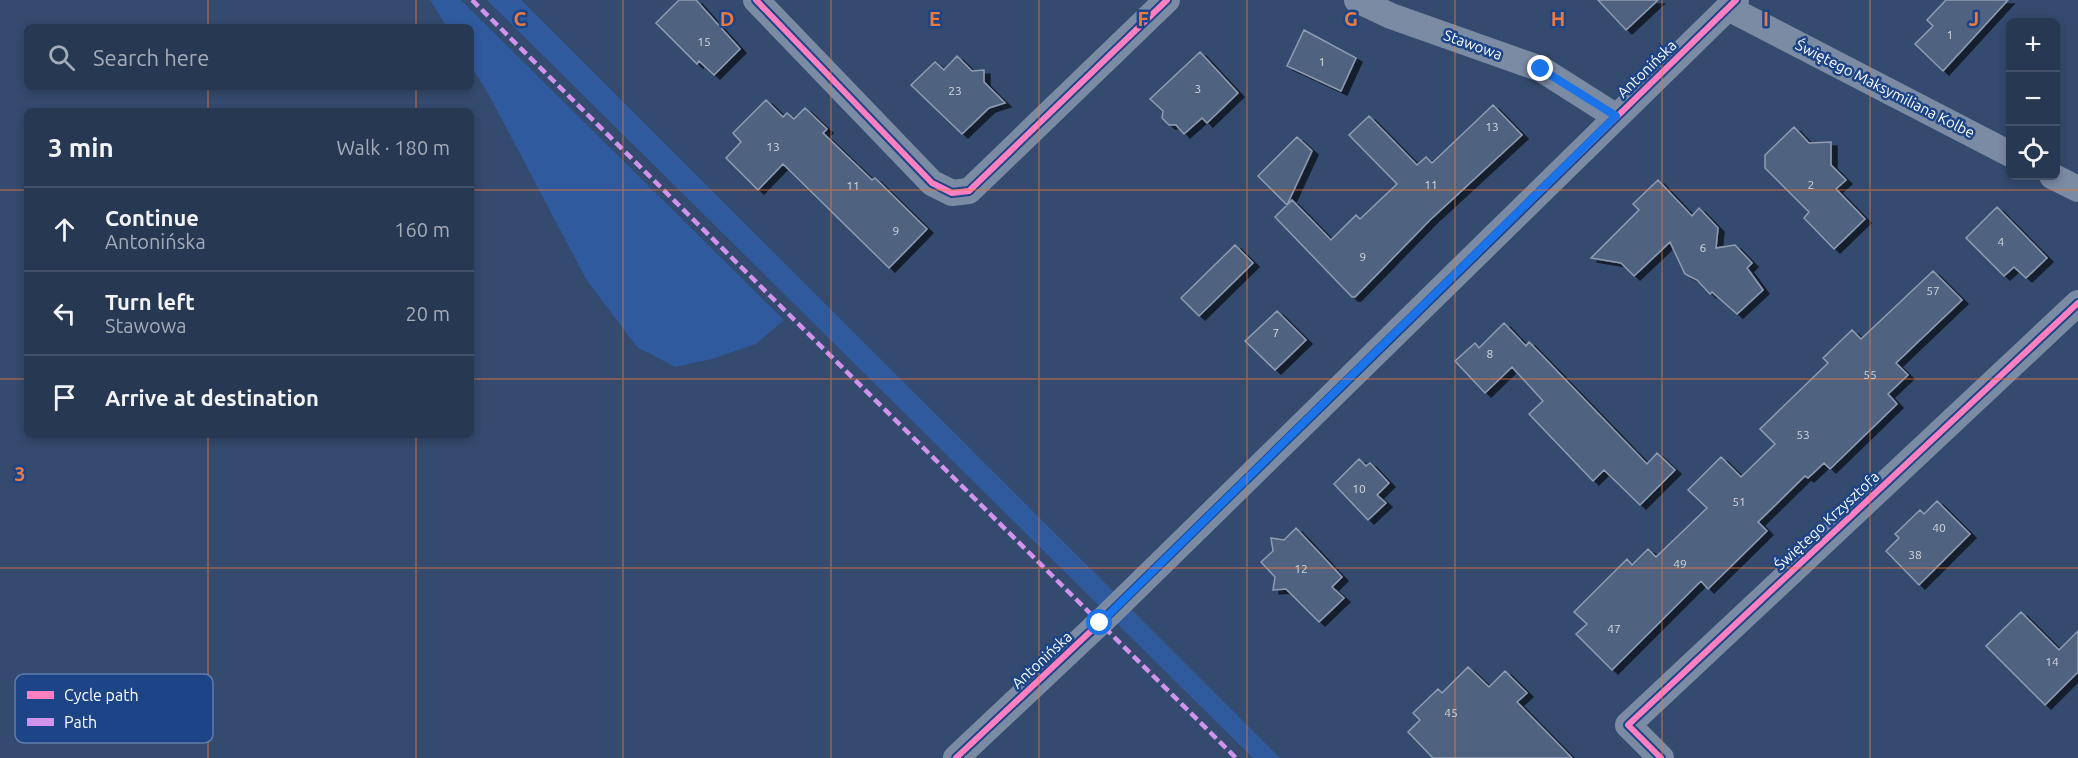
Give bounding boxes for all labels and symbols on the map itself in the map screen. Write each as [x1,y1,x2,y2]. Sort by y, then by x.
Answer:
text: C [514,7,527,30]
text: D [720,7,734,30]
text: E [929,7,941,30]
text: F [1137,7,1149,30]
text: G [1344,7,1358,30]
text: H [1551,7,1565,30]
text: I [1763,7,1769,30]
text: J [1969,7,1979,30]
street label: Stawowa [1442,26,1505,63]
house number: 1 [1947,28,1953,41]
house number: 15 [697,35,711,48]
street label: Antonińska [1614,36,1680,101]
street label: Świętego Maksymiliana Kolbe [1793,36,1978,141]
house number: 1 [1319,55,1325,68]
route end [1527,55,1553,81]
house number: 3 [1195,82,1201,95]
house number: 23 [948,84,962,97]
house number: 13 [1485,120,1499,133]
house number: 13 [766,140,780,153]
house number: 11 [1424,178,1438,191]
house number: 2 [1808,178,1814,191]
house number: 11 [846,179,860,192]
house number: 9 [893,224,899,237]
house number: 4 [1998,235,2005,248]
house number: 6 [1700,241,1707,254]
house number: 9 [1360,250,1366,263]
house number: 57 [1926,284,1940,297]
house number: 7 [1273,326,1279,339]
house number: 8 [1487,347,1494,360]
house number: 55 [1863,368,1877,381]
house number: 53 [1796,428,1810,441]
text: 3 [14,462,26,485]
street label: Świętego Krzysztofa [1771,468,1882,574]
house number: 10 [1352,482,1366,495]
house number: 51 [1732,495,1746,508]
house number: 40 [1932,521,1946,534]
house number: 38 [1908,548,1922,561]
house number: 49 [1673,557,1687,570]
house number: 12 [1294,562,1308,575]
route start [1086,609,1112,635]
house number: 47 [1607,622,1621,635]
street label: Antonińska [1008,628,1075,692]
house number: 14 [2045,655,2059,668]
legend [15,674,213,743]
text: Cycle path [64,686,139,704]
house number: 45 [1444,706,1458,719]
text: Path [64,713,97,731]

